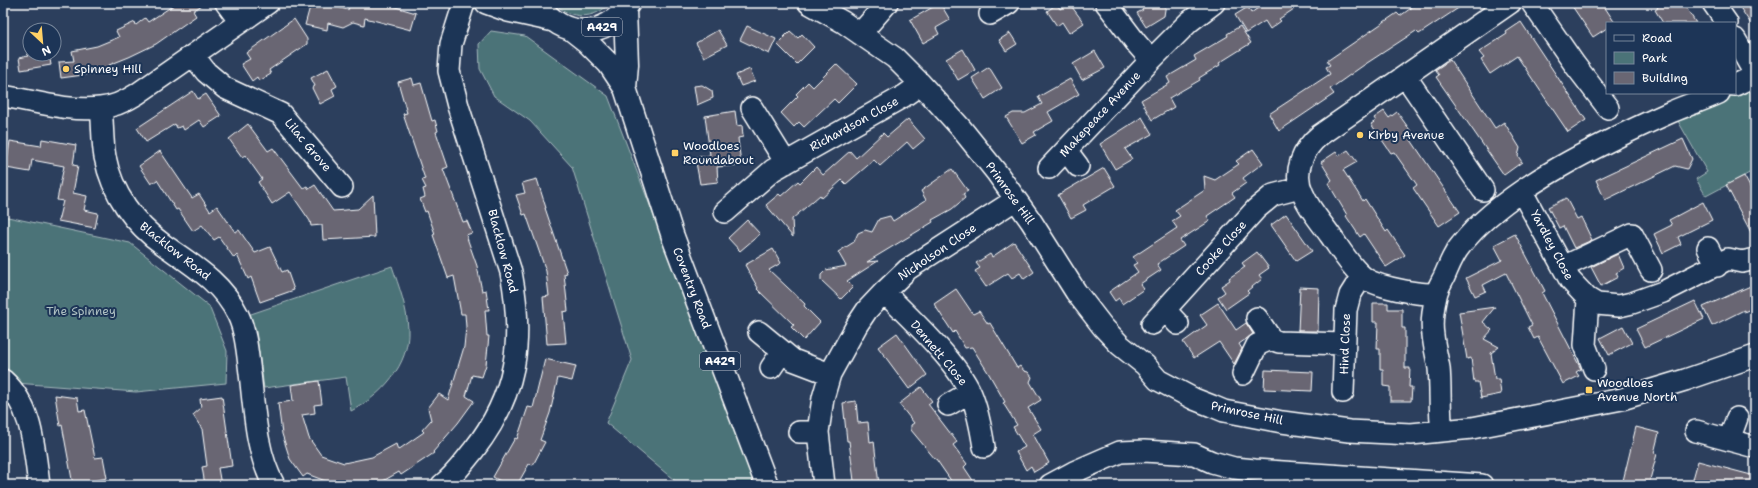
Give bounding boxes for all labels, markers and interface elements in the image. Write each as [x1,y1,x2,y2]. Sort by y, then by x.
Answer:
road number: A429 [582,18,622,36]
north arrow [22,22,62,62]
legend [1606,22,1736,94]
text: Road [1642,30,1673,46]
text: N [39,42,53,59]
text: Park [1642,50,1668,66]
place label: Spinney Hill [74,61,142,77]
marker: Spinney Hill [61,64,71,74]
street label: Makepeace Avenue [1056,67,1144,160]
text: Building [1642,70,1688,86]
street label: Richardson Close [807,93,902,155]
street label: Lilac Grove [281,115,335,175]
place label: Kirby Avenue [1368,127,1445,143]
marker: Kirby Avenue [1355,130,1365,140]
place label: Woodloes Roundabout [683,138,754,168]
marker: Woodloes Roundabout [670,148,680,158]
street label: Primrose Hill [982,159,1038,228]
street label: Blacklow Road [484,207,522,295]
street label: Yardley Close [1527,207,1577,283]
street label: Cooke Close [1192,217,1250,279]
street label: Blacklow Road [136,218,214,284]
street label: Nicholson Close [895,220,979,284]
street label: Coventry Road [669,245,715,331]
park label: The Spinney [46,303,116,319]
street label: Hind Close [1336,313,1354,375]
street label: Dennett Close [907,317,971,389]
road number: A429 [700,352,740,370]
place label: Woodloes Avenue North [1597,375,1677,405]
marker: Woodloes Avenue North [1584,385,1594,395]
street label: Primrose Hill [1209,398,1285,429]

